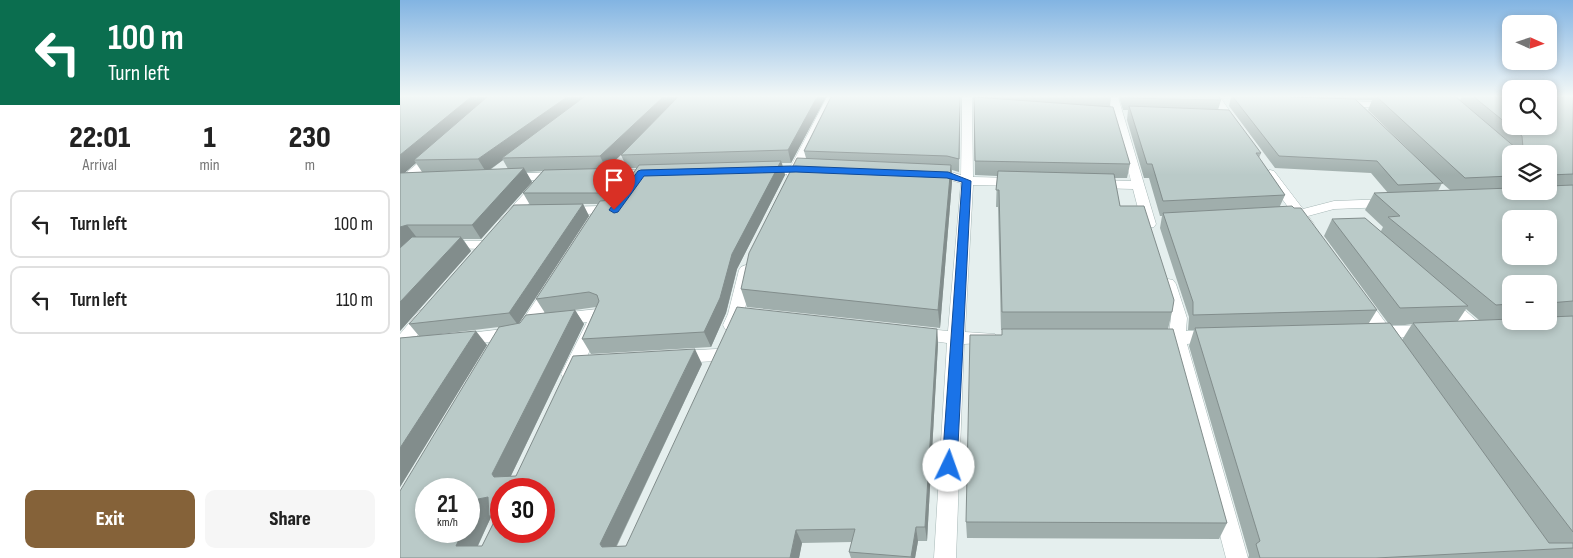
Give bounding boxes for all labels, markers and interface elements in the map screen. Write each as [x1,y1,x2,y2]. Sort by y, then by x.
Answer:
north arrow [1502,15,1558,70]
map controls [1502,15,1557,330]
text: 100 m [108,17,184,60]
icon: left [25,20,90,85]
text: Turn left [108,60,170,87]
button: search [1502,80,1557,135]
text: 22:01 [69,120,130,156]
text: 1 [203,120,216,156]
text: 230 [289,120,331,156]
button: layers [1502,145,1557,200]
text: Arrival [83,156,117,175]
text: min [200,156,220,175]
text: m [305,156,315,175]
pin [593,159,635,210]
icon: arrive [600,166,628,194]
icon: left [27,210,55,238]
button: + [1502,210,1557,265]
text: Turn left [70,213,127,236]
text: 100 m [334,213,373,236]
button: − [1502,275,1557,330]
icon: left [27,286,55,314]
text: Turn left [70,289,127,312]
text: 110 m [336,289,373,312]
position arrow [922,439,974,491]
speed limit sign: 30 [490,478,555,543]
text: 21 [437,489,458,520]
button: Exit [25,490,195,548]
button: Share [205,490,375,548]
text: km/h [437,515,458,530]

